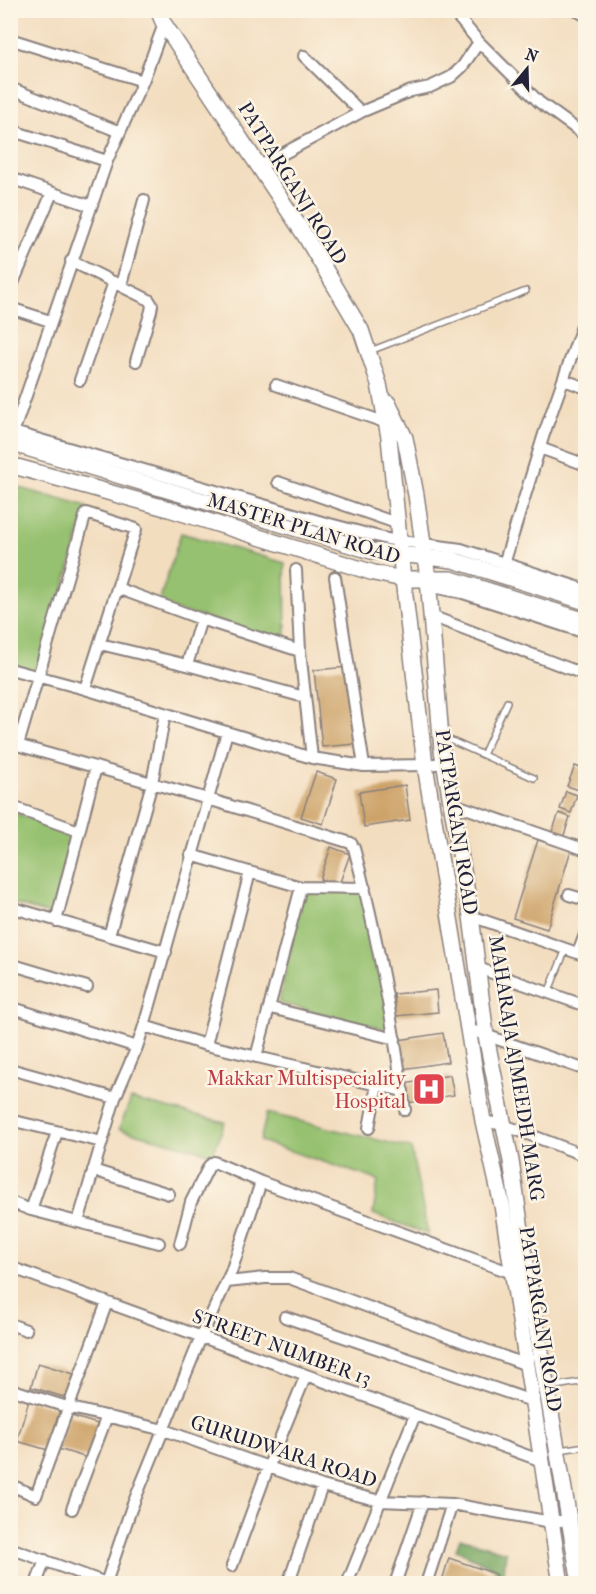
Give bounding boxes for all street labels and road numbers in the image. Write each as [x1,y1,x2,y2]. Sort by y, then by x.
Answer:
street label: PATPARGANJ ROAD [233,98,352,269]
street label: MASTER PLAN ROAD [205,488,403,569]
street label: PATPARGANJ ROAD [431,728,483,916]
street label: MAHARAJA AJMEEDH MARG [484,933,549,1203]
street label: PATPARGANJ ROAD [515,1225,567,1413]
street label: STREET NUMBER 13 [189,1304,374,1391]
street label: GURUDWARA ROAD [188,1410,380,1492]

